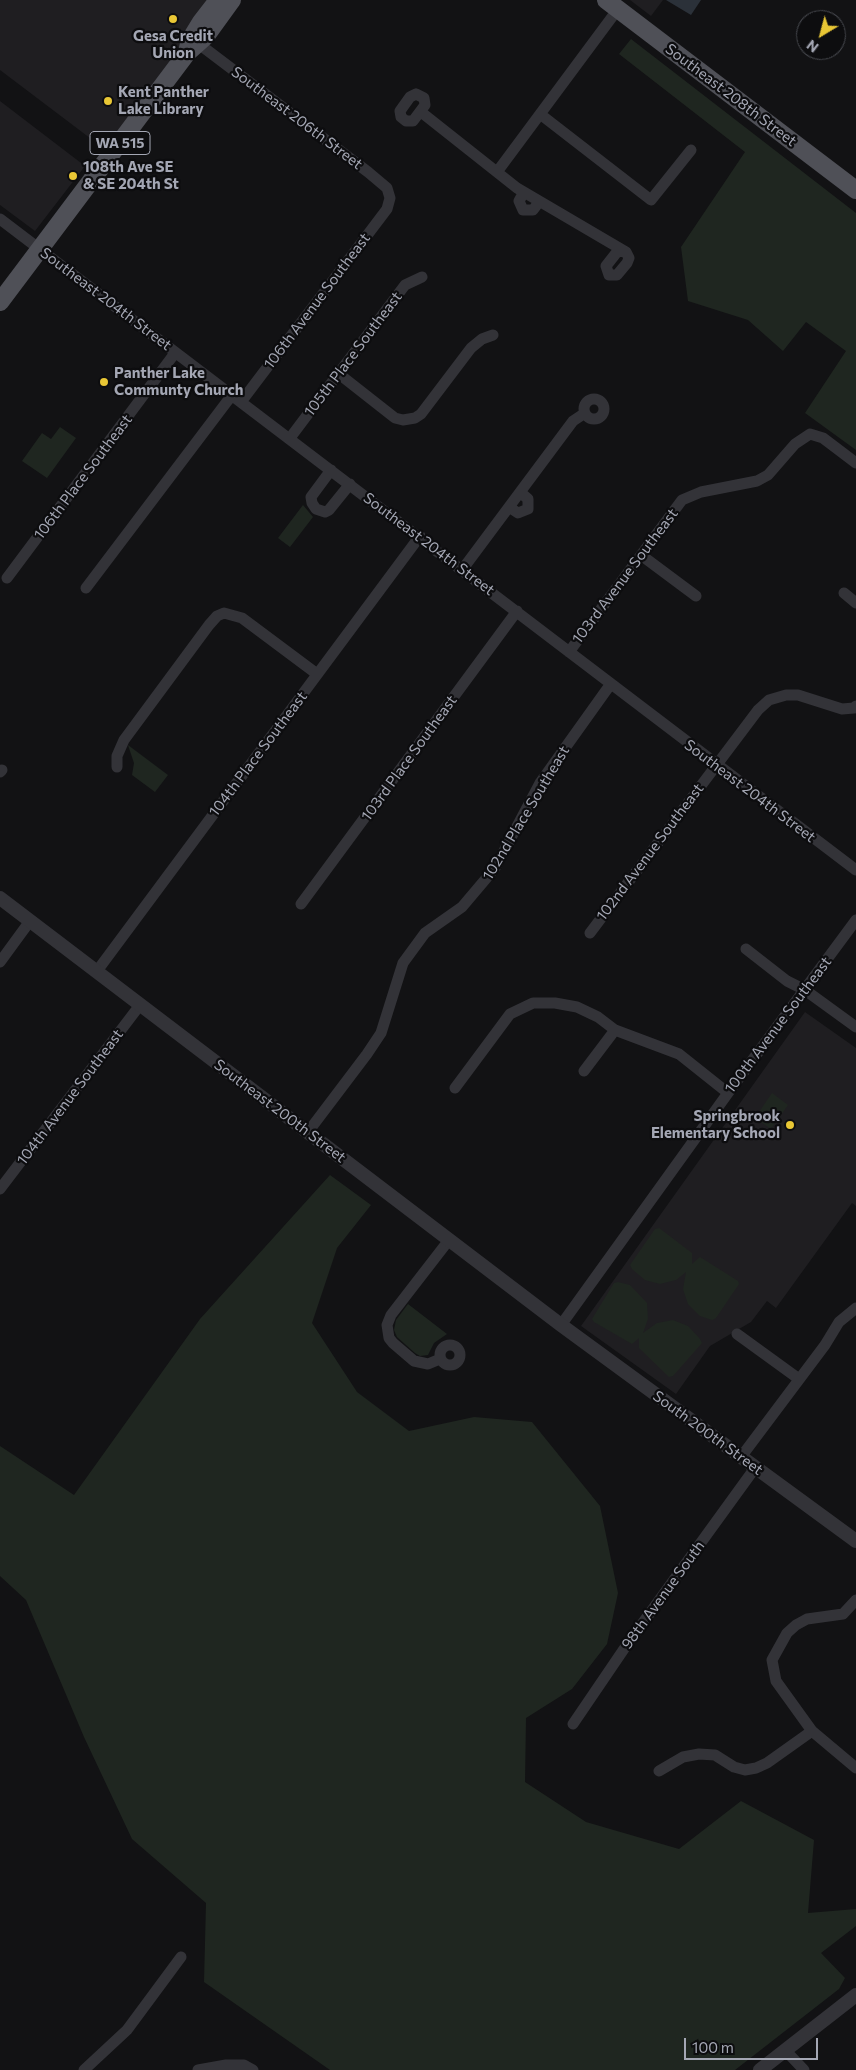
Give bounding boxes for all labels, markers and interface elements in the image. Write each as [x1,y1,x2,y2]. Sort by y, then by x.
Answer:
north arrow [796,10,846,60]
marker: Gesa Credit Union [167,13,179,25]
place label: Gesa Credit Union [133,27,213,62]
text: N [803,37,822,57]
street label: Southeast 208th Street [662,40,800,150]
street label: Southeast 206th Street [228,63,366,173]
place label: Kent Panther Lake Library [118,83,209,118]
marker: Kent Panther Lake Library [102,95,114,107]
road number: WA 515 [90,132,150,154]
place label: 108th Ave SE & SE 204th St [83,158,179,193]
marker: 108th Ave SE & SE 204th St [67,170,79,182]
street label: 106th Avenue Southeast [260,230,374,372]
street label: Southeast 204th Street [37,244,175,354]
street label: 105th Place Southeast [300,288,406,420]
place label: Panther Lake Communty Church [114,364,243,399]
marker: Panther Lake Communty Church [98,376,110,388]
street label: 106th Place Southeast [30,411,136,543]
street label: Southeast 204th Street [360,489,498,599]
street label: 103rd Avenue Southeast [568,505,682,647]
street label: 104th Place Southeast [205,688,311,820]
street label: 103rd Place Southeast [357,692,461,824]
street label: Southeast 204th Street [681,736,819,846]
street label: 102nd Place Southeast [479,743,573,883]
street label: 102nd Avenue Southeast [593,780,707,924]
street label: 100th Avenue Southeast [721,953,835,1097]
street label: 104th Avenue Southeast [13,1026,127,1168]
street label: Southeast 200th Street [211,1056,349,1166]
place label: Springbrook Elementary School [651,1107,780,1142]
marker: Springbrook Elementary School [784,1119,796,1131]
street label: South 200th Street [649,1387,767,1479]
street label: 98th Avenue South [618,1537,708,1653]
scale bar [686,2028,820,2060]
text: 100 m [692,2038,734,2056]

